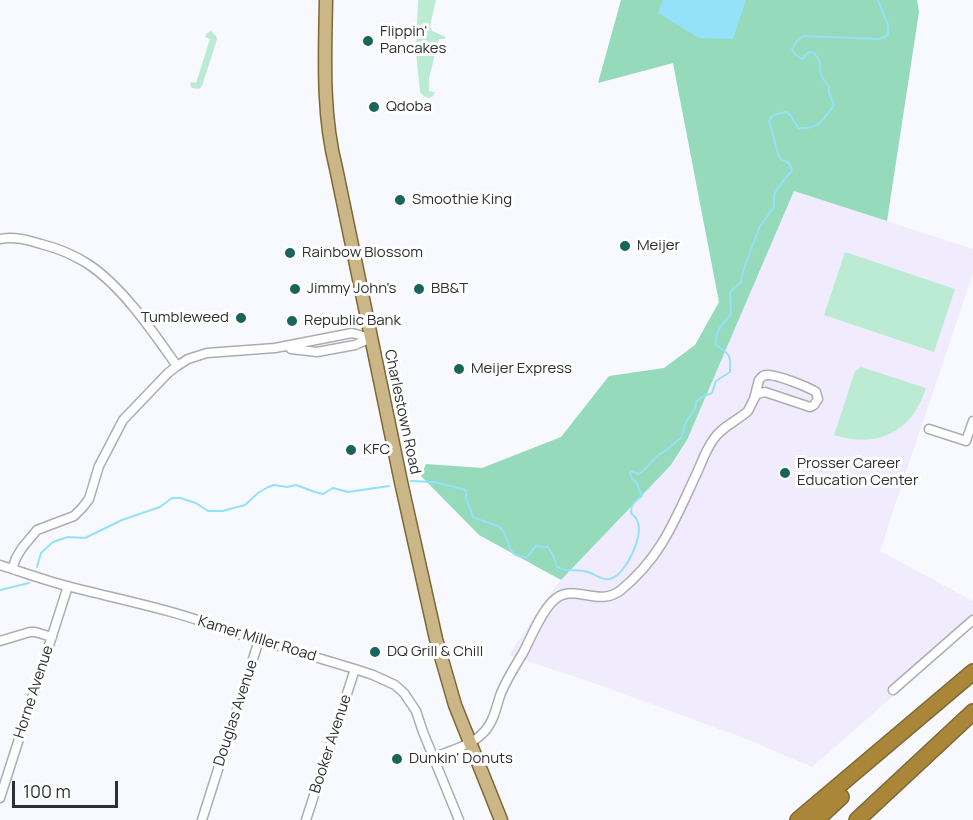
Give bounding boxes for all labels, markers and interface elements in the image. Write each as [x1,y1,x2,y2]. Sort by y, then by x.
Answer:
place label: Flippin' Pancakes [380,23,446,58]
marker: Flippin' Pancakes [361,34,375,48]
place label: Qdoba [386,98,432,116]
marker: Qdoba [367,100,381,114]
place label: Smoothie King [412,191,512,209]
marker: Smoothie King [393,193,407,207]
place label: Meijer [637,237,680,255]
marker: Meijer [618,239,632,253]
place label: Rainbow Blossom [302,244,423,262]
marker: Rainbow Blossom [283,246,297,260]
place label: Jimmy John's [307,280,396,298]
place label: BB&T [431,280,468,298]
marker: Jimmy John's [288,282,302,296]
marker: BB&T [412,282,426,296]
place label: Tumbleweed [141,309,229,327]
marker: Tumbleweed [234,311,248,325]
place label: Republic Bank [304,312,401,330]
marker: Republic Bank [285,314,299,328]
street label: Charlestown Road [380,348,424,476]
place label: Meijer Express [471,360,572,378]
marker: Meijer Express [452,362,466,376]
place label: KFC [363,441,390,459]
marker: KFC [344,443,358,457]
place label: Prosser Career Education Center [797,455,918,490]
marker: Prosser Career Education Center [778,466,792,480]
street label: Kamer Miller Road [196,612,318,666]
street label: Horne Avenue [11,643,57,741]
place label: DQ Grill & Chill [387,643,483,661]
marker: DQ Grill & Chill [368,645,382,659]
street label: Douglas Avenue [210,658,262,768]
street label: Booker Avenue [307,692,355,796]
place label: Dunkin' Donuts [409,750,513,768]
marker: Dunkin' Donuts [390,752,404,766]
scale bar [15,769,122,807]
text: 100 m [23,779,71,803]

